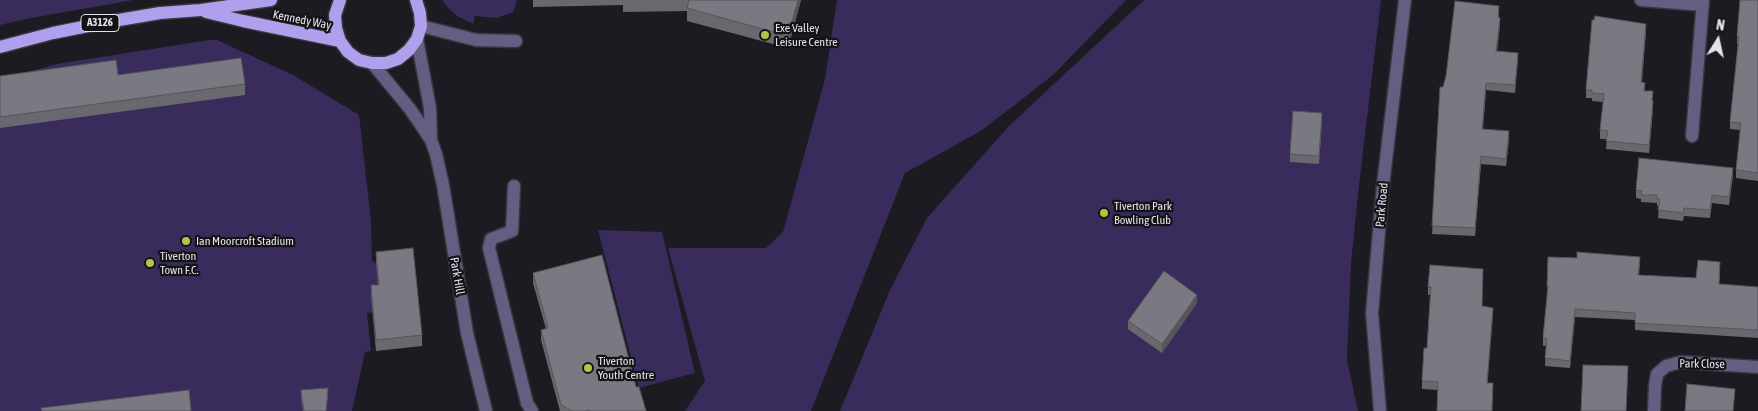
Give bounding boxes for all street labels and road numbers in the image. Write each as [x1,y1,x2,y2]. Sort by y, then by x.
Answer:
street label: Kennedy Way [272,7,332,33]
road number: A3126 [81,14,119,32]
street label: Park Road [1373,182,1391,228]
street label: Park Hill [447,256,467,296]
street label: Park Close [1679,356,1725,372]

